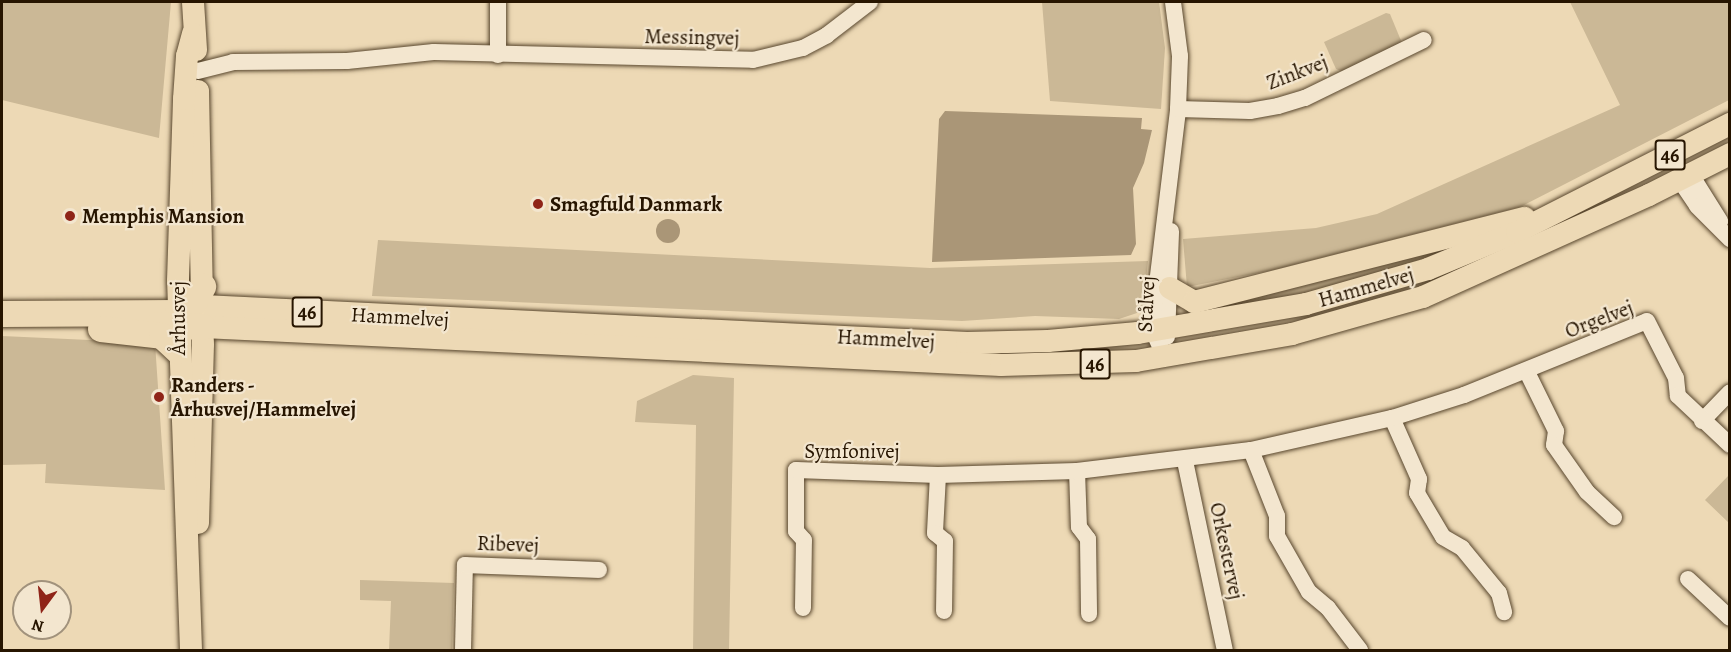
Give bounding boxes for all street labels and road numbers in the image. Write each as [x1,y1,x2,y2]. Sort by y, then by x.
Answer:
street label: Messingvej [644,24,740,50]
street label: Zinkvej [1263,49,1331,95]
road number: 46 [1654,138,1686,172]
street label: Hammelvej [1315,261,1417,313]
street label: Stålvej [1132,275,1160,333]
street label: Århusvej [165,281,191,355]
street label: Orgelvej [1561,294,1637,344]
road number: 46 [290,295,324,329]
street label: Hammelvej [350,302,450,332]
street label: Hammelvej [836,324,936,354]
road number: 46 [1078,347,1112,381]
street label: Symfonivej [804,438,900,464]
street label: Orkestervej [1204,500,1250,602]
street label: Ribevej [476,530,540,558]

